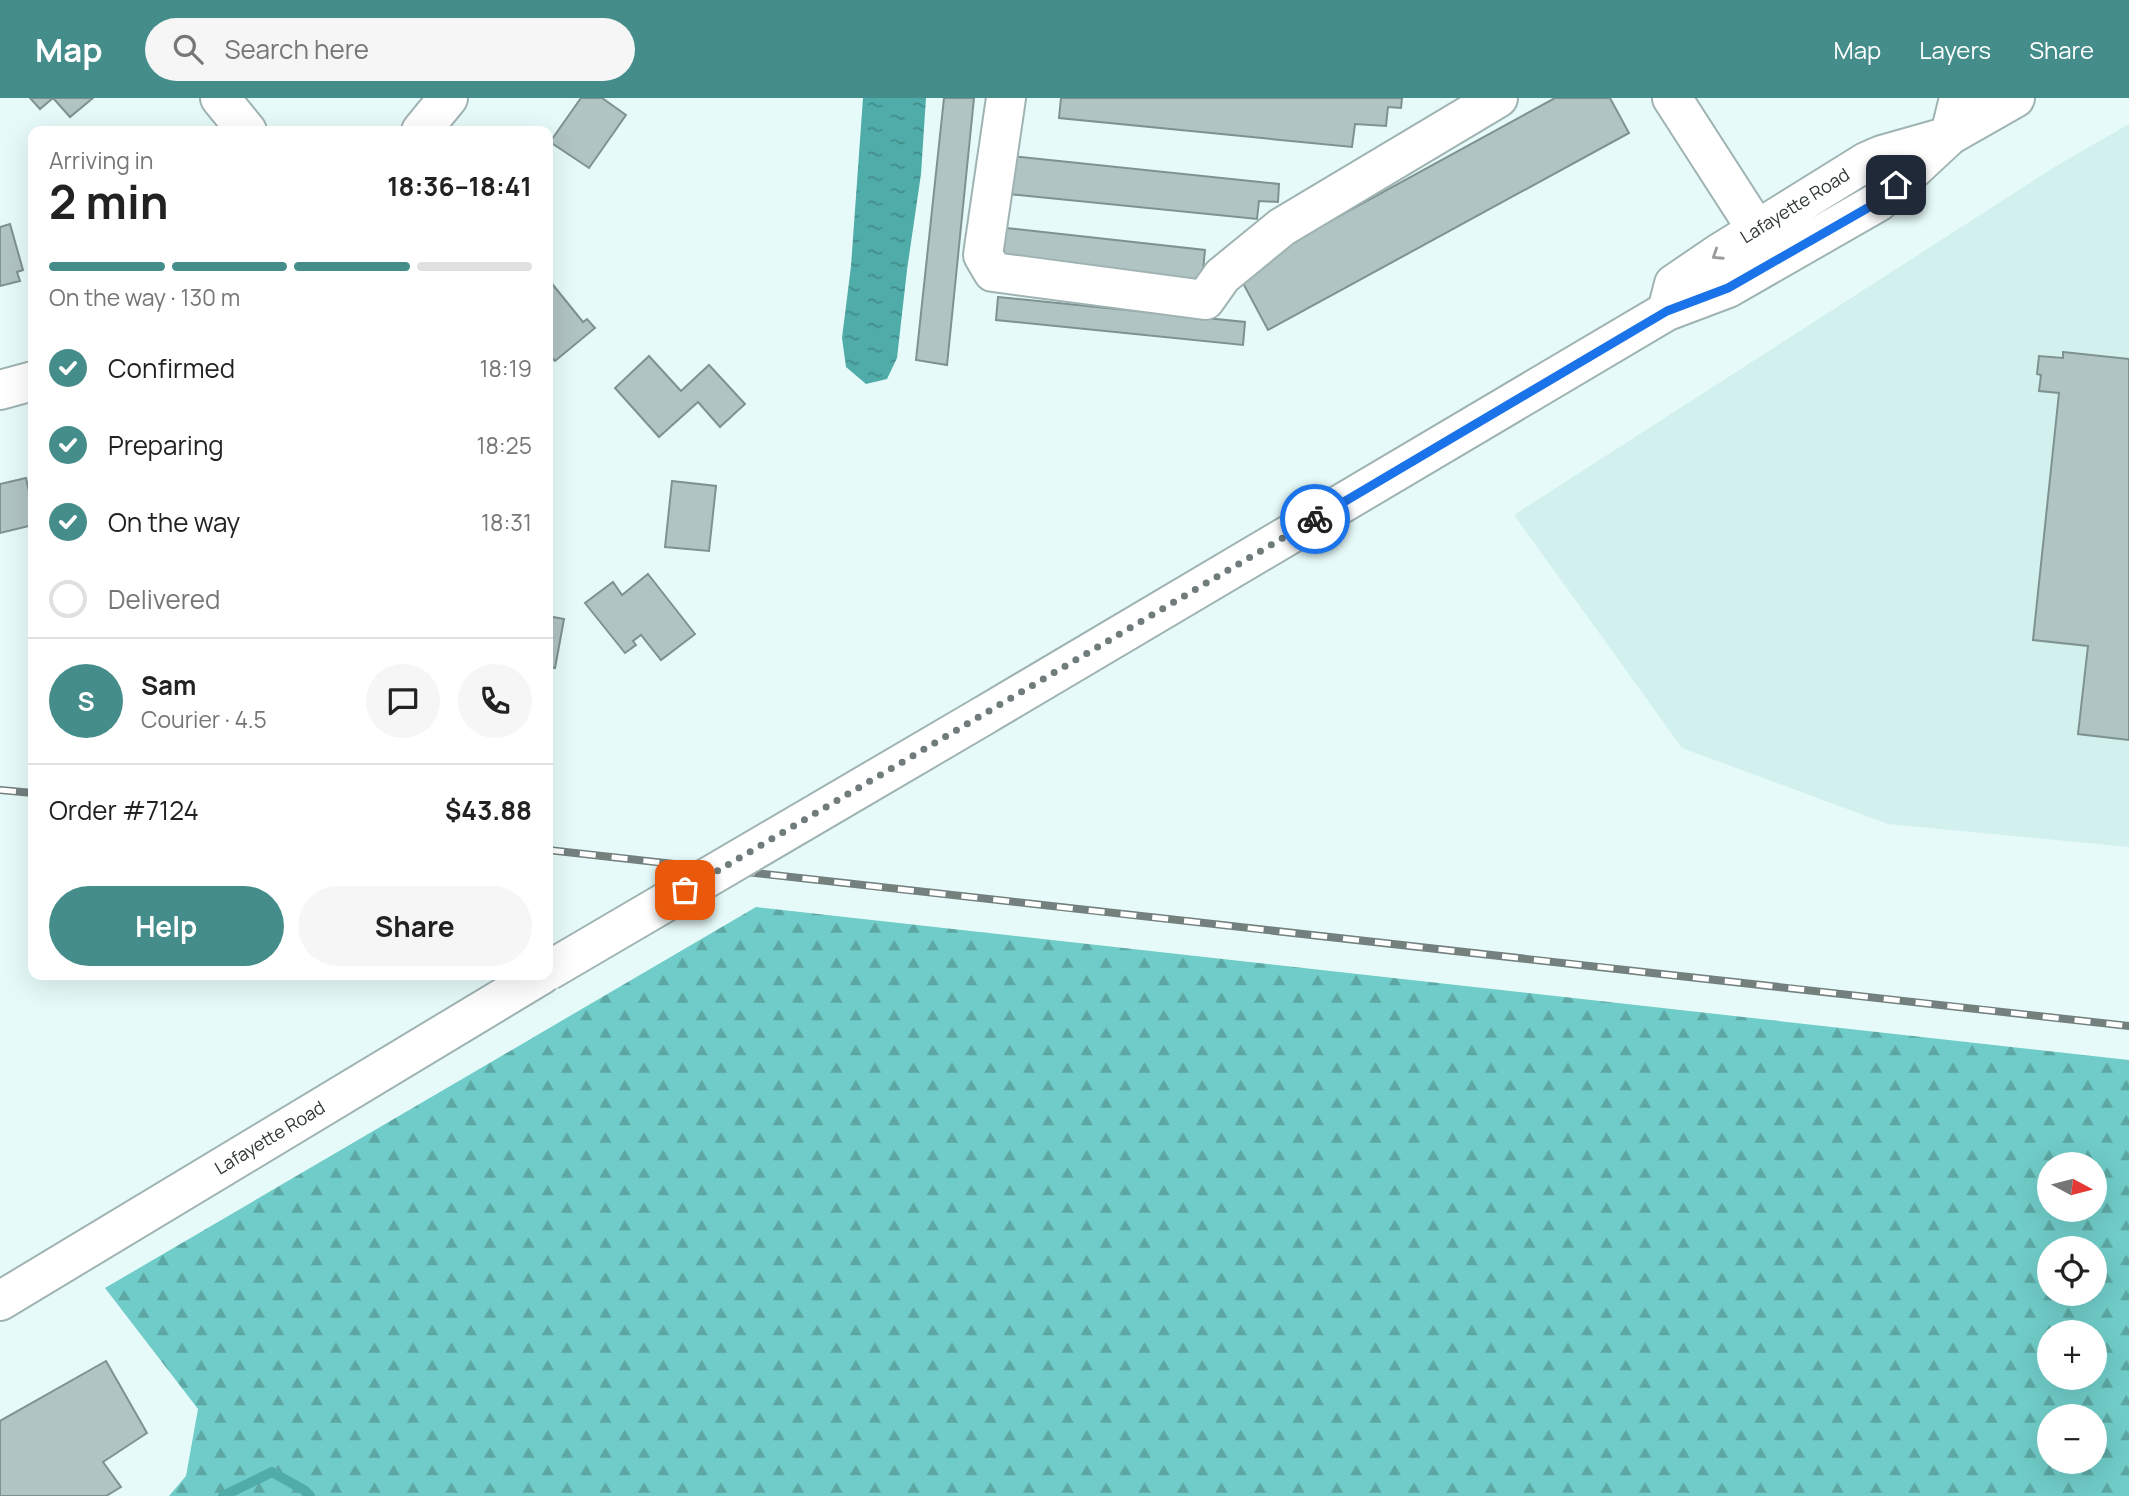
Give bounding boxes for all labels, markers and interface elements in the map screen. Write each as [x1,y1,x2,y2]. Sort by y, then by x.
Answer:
search box [145,18,635,81]
text: Map [35,27,103,72]
icon: search [169,30,207,68]
text: Search here [225,31,369,67]
text: Map [1834,33,1881,66]
text: Layers [1919,33,1991,66]
text: Share [2029,33,2094,66]
text: Arriving in [49,144,154,176]
pin [1866,155,1926,215]
street label: Lafayette Road [1735,162,1854,248]
icon: home [1877,166,1915,204]
text: 18:36–18:41 [387,168,532,204]
text: 2 min [49,170,169,233]
one-way arrow [1712,247,1725,259]
text: On the way · 130 m [49,281,240,313]
icon: check [49,349,87,387]
text: Confirmed [108,350,235,386]
text: 18:19 [480,352,532,384]
icon: check [49,426,87,464]
text: Preparing [108,427,224,463]
text: 18:25 [476,429,532,461]
courier [1280,484,1350,554]
icon: bike [1296,500,1334,538]
icon: check [49,503,87,541]
text: On the way [108,504,240,540]
text: 18:31 [481,506,532,538]
text: Delivered [108,581,220,617]
button: chat [366,664,440,738]
button: phone [458,664,532,738]
text: Sam [141,667,196,703]
text: S [77,683,95,719]
text: Courier · 4.5 [141,703,267,735]
text: Order #7124 [49,792,199,828]
text: $43.88 [445,792,532,828]
pin [655,860,715,920]
icon: bag [666,871,704,909]
button: Help [49,886,284,966]
button: Share [298,886,532,966]
street label: Lafayette Road [210,1095,329,1180]
north arrow [2037,1152,2107,1222]
map controls [2037,1152,2107,1474]
button: locate [2037,1236,2107,1306]
button: + [2037,1320,2107,1390]
button: − [2037,1404,2107,1474]

